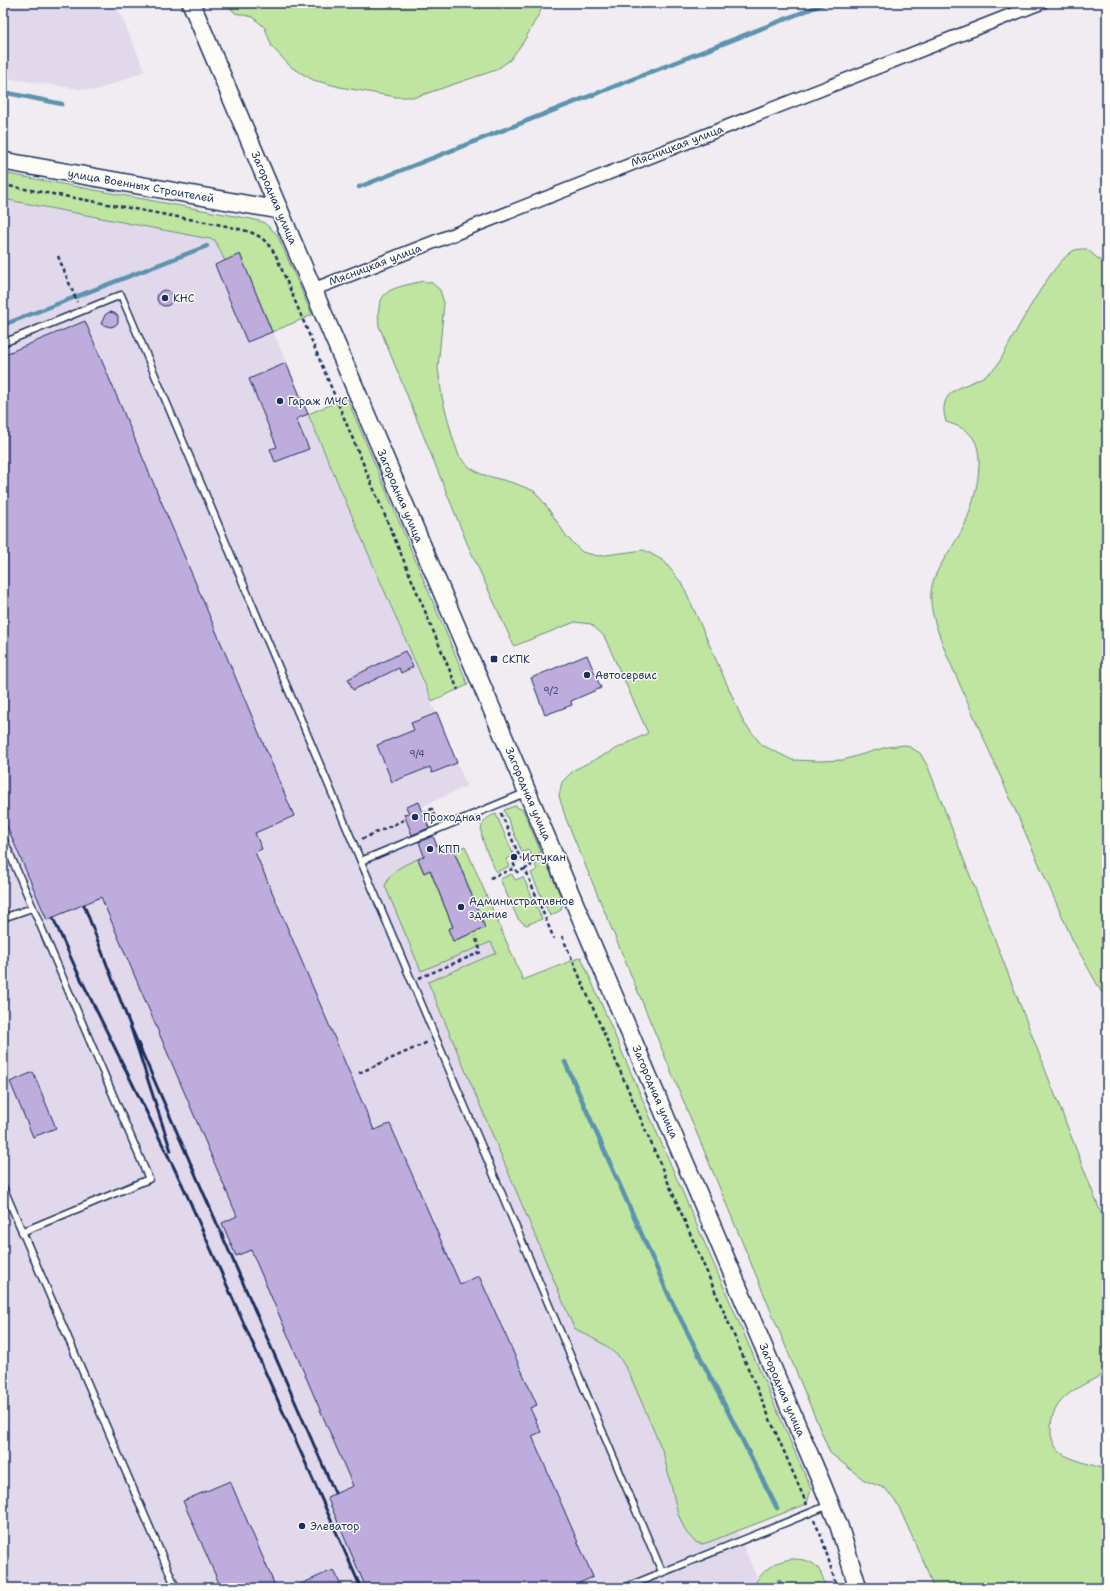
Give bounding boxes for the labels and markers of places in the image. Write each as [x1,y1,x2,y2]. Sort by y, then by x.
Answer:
place label: КНС [173,291,195,306]
marker: КНС [160,293,170,303]
place label: Гараж МЧС [288,394,348,409]
marker: Гараж МЧС [275,396,285,406]
place label: СКПК [502,652,530,667]
marker: СКПК [489,654,499,664]
place label: Автосервис [595,668,657,683]
marker: Автосервис [582,670,592,680]
place label: Проходная [423,810,481,825]
marker: Проходная [410,812,420,822]
place label: КПП [438,842,460,857]
marker: КПП [425,844,435,854]
place label: Истукан [522,850,566,865]
marker: Истукан [509,852,519,862]
place label: Административное здание [469,894,575,922]
marker: Административное здание [456,902,466,912]
place label: Элеватор [310,1519,359,1534]
marker: Элеватор [297,1521,307,1531]

